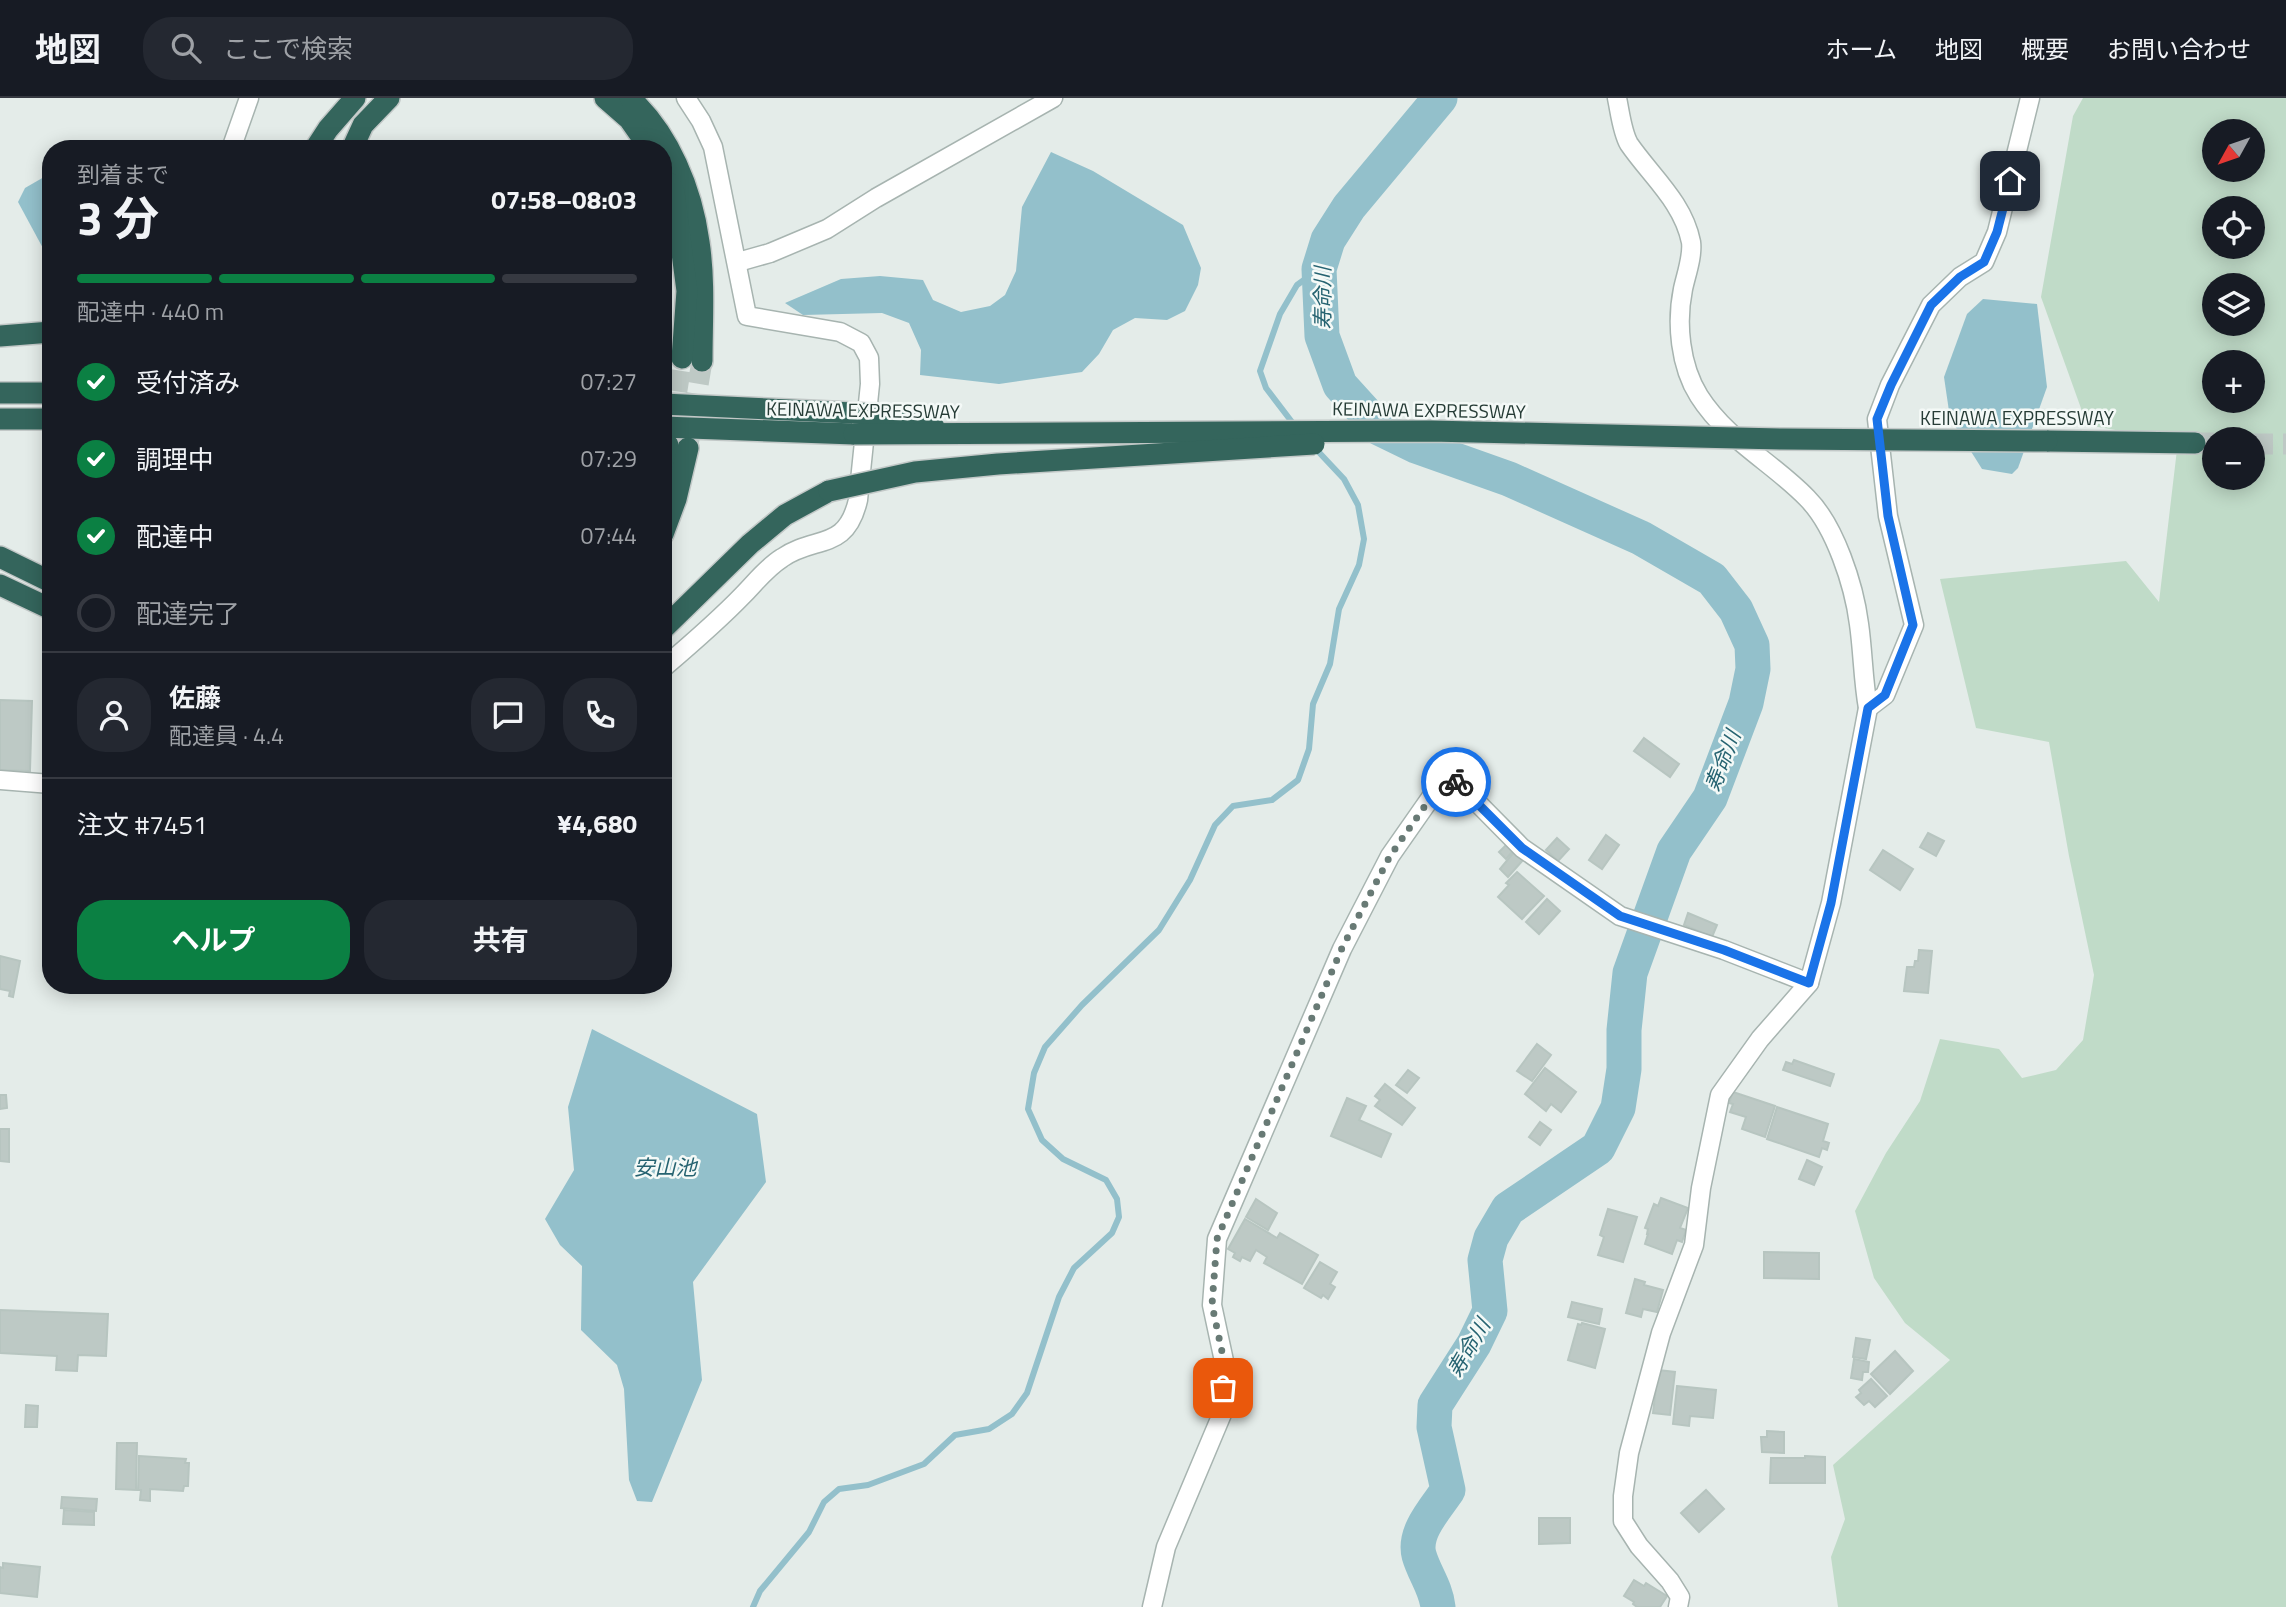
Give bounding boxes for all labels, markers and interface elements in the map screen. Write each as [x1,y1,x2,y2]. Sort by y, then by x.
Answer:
search box [143,17,633,80]
text: 地図 [35,24,101,74]
icon: search [167,29,205,67]
text: ここで検索 [223,29,353,68]
text: ホーム [1826,31,1897,67]
text: 地図 [1935,31,1983,67]
text: 概要 [2021,31,2069,67]
text: お問い合わせ [2107,31,2251,67]
north arrow [2202,119,2264,182]
map controls [2202,119,2265,490]
pin [1980,151,2040,211]
text: 到着まで [77,157,169,192]
icon: home [1991,162,2029,200]
text: 07:58–08:03 [491,180,637,219]
text: 3 分 [77,183,159,253]
button: locate [2202,196,2265,259]
water label: 寿命川 [1306,265,1338,330]
button: layers [2202,273,2265,336]
text: 配達中 · 440 m [77,294,224,329]
button: + [2202,350,2265,413]
icon: check [77,363,115,401]
text: 受付済み [136,363,240,402]
text: 07:27 [580,364,637,399]
street label: KEINAWA EXPRESSWAY [766,393,961,426]
street label: KEINAWA EXPRESSWAY [1332,393,1527,426]
street label: KEINAWA EXPRESSWAY [1920,403,2115,432]
button: − [2202,427,2265,490]
icon: check [77,440,115,478]
text: 調理中 [136,440,214,479]
text: 07:29 [580,441,637,476]
icon: check [77,517,115,555]
text: 配達中 [136,517,214,556]
text: 07:44 [580,518,637,553]
text: 配達完了 [136,594,240,633]
button: person [77,678,151,752]
text: 佐藤 [169,678,221,717]
button: chat [471,678,545,752]
button: phone [563,678,637,752]
text: 配達員 · 4.4 [169,718,284,753]
water label: 寿命川 [1696,724,1749,796]
courier [1421,747,1491,817]
icon: bike [1437,763,1475,801]
text: ¥4,680 [557,804,637,843]
text: 注文 #7451 [77,805,208,844]
button: ヘルプ [77,900,350,980]
button: 共有 [364,900,637,980]
water label: 安山池 [634,1151,698,1183]
water label: 寿命川 [1439,1310,1499,1383]
pin [1193,1358,1253,1418]
icon: bag [1204,1369,1242,1407]

